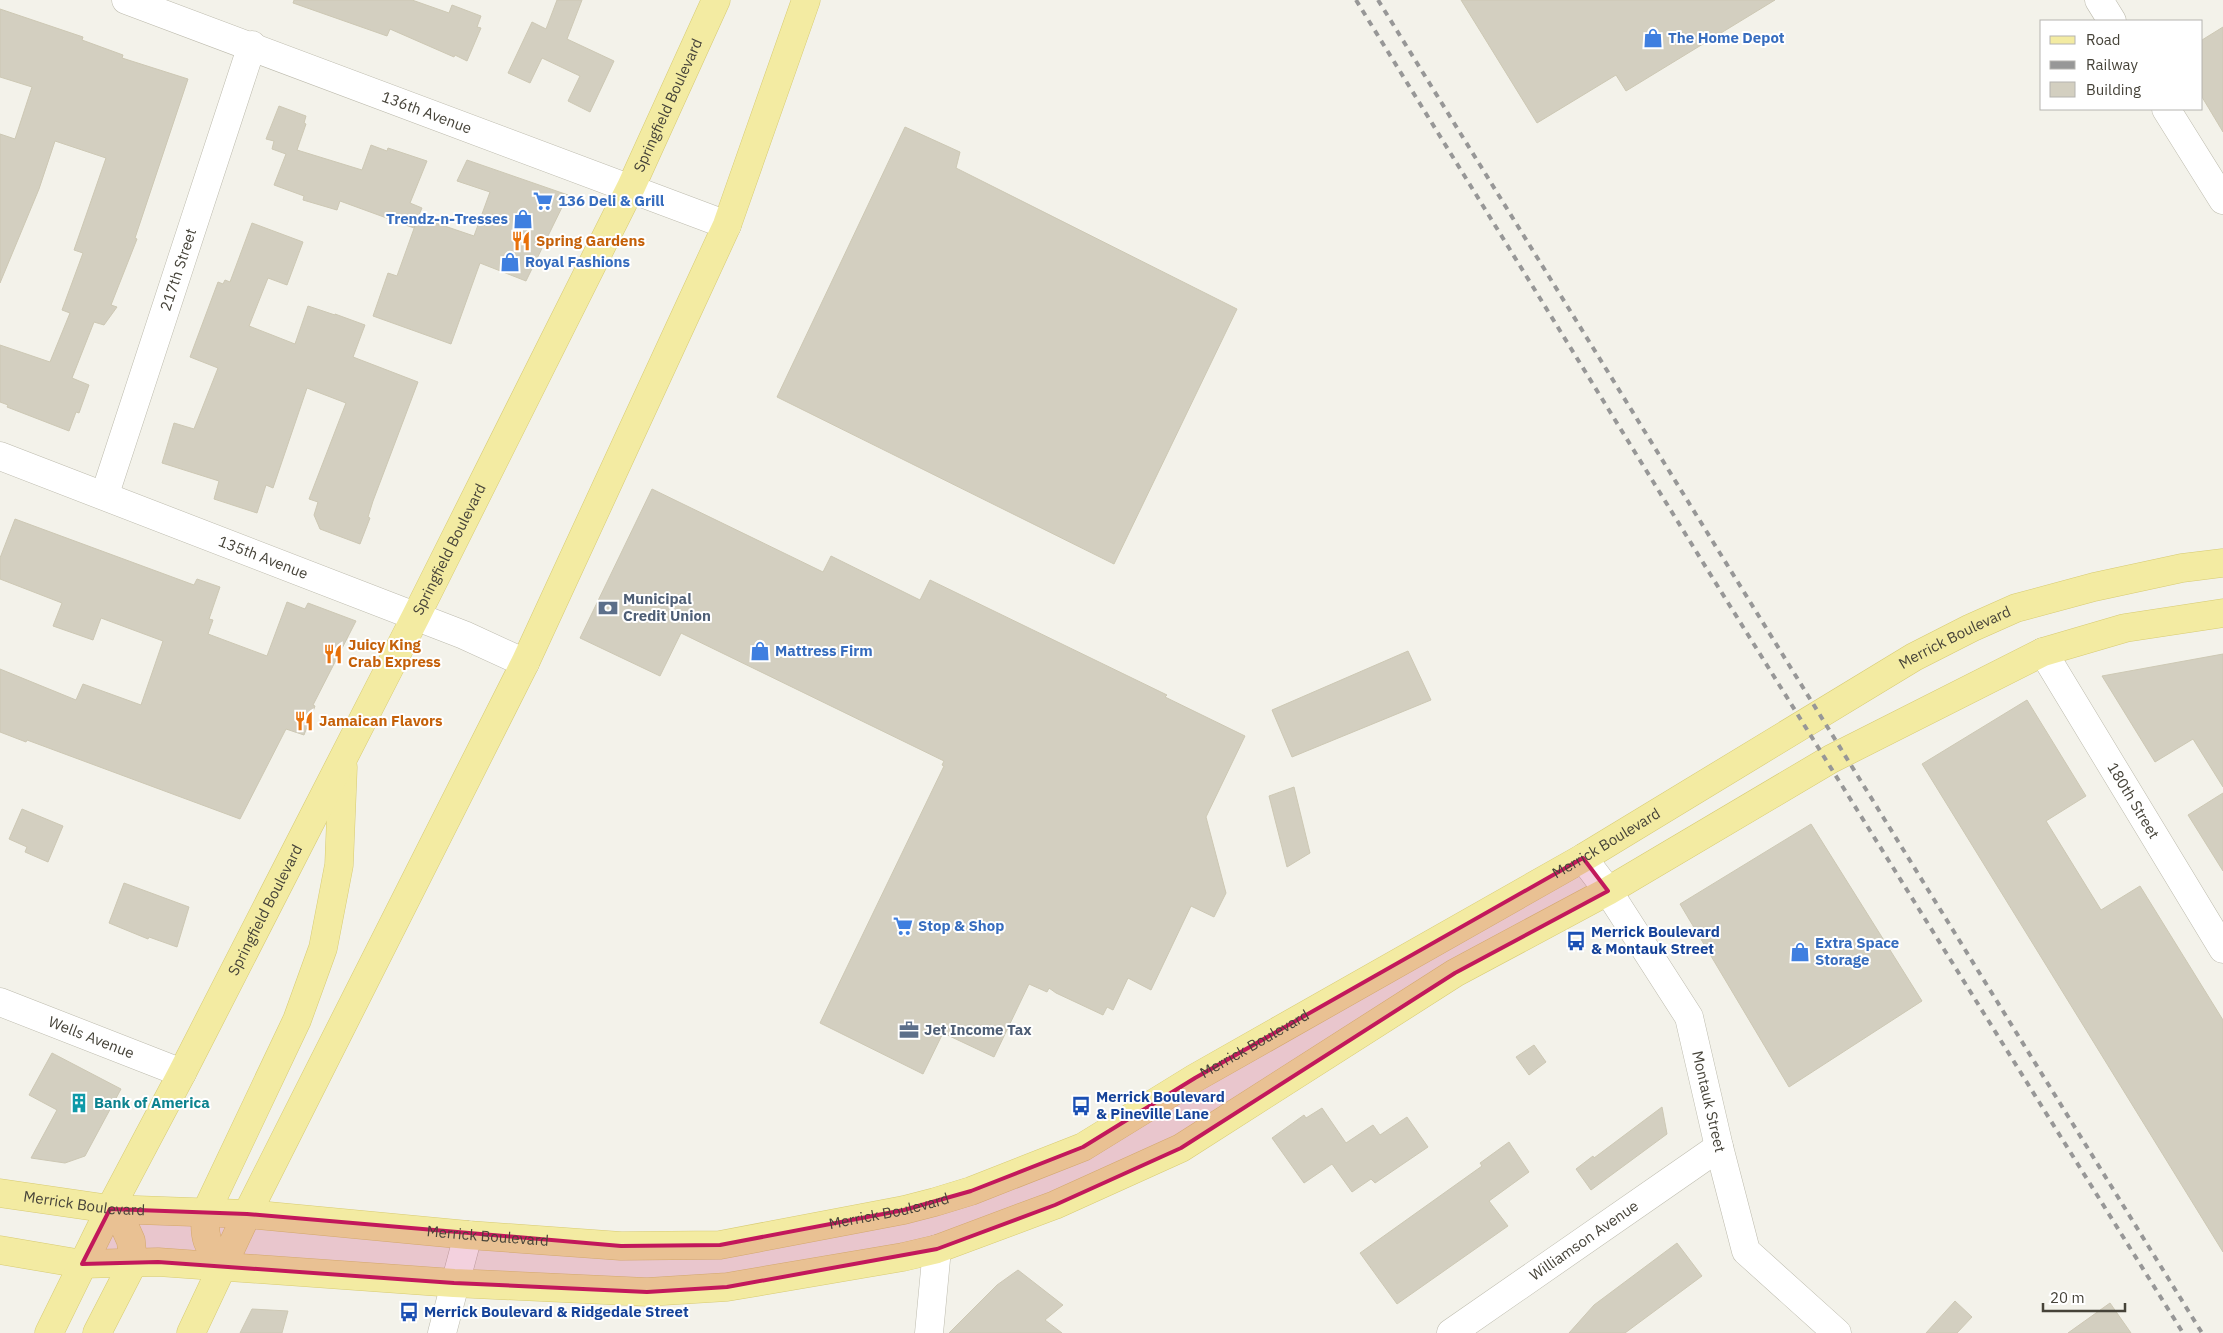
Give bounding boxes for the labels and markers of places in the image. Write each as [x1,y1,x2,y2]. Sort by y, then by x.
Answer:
shop icon: The Home Depot [1642,27,1664,49]
place label: The Home Depot [1668,28,1785,47]
supermarket icon: 136 Deli & Grill [532,190,554,212]
place label: 136 Deli & Grill [558,191,665,210]
shop icon: Trendz-n-Tresses [512,208,534,230]
place label: Trendz-n-Tresses [386,209,508,228]
restaurant icon: Spring Gardens [510,230,532,252]
place label: Spring Gardens [536,231,645,250]
shop icon: Royal Fashions [499,251,521,273]
place label: Royal Fashions [525,252,631,271]
place label: Municipal Credit Union [623,589,711,625]
bank icon: Municipal Credit Union [597,597,619,619]
place label: Juicy King Crab Express [348,635,441,671]
shop icon: Mattress Firm [749,640,771,662]
place label: Mattress Firm [775,641,873,660]
restaurant icon: Juicy King Crab Express [322,643,344,665]
restaurant icon: Jamaican Flavors [293,710,315,732]
place label: Jamaican Flavors [319,711,443,730]
supermarket icon: Stop & Shop [892,915,914,937]
place label: Stop & Shop [918,916,1004,935]
place label: Merrick Boulevard & Montauk Street [1591,922,1720,958]
bus stop icon: Merrick Boulevard & Montauk Street [1565,930,1587,952]
place label: Extra Space Storage [1815,933,1899,969]
shop icon: Extra Space Storage [1789,941,1811,963]
office icon: Jet Income Tax [898,1019,920,1041]
place label: Jet Income Tax [924,1020,1032,1039]
place label: Merrick Boulevard & Pineville Lane [1096,1087,1225,1123]
building icon: Bank of America [68,1092,90,1114]
place label: Bank of America [94,1093,210,1112]
bus stop icon: Merrick Boulevard & Pineville Lane [1070,1095,1092,1117]
bus stop icon: Merrick Boulevard & Ridgedale Street [398,1301,420,1323]
place label: Merrick Boulevard & Ridgedale Street [424,1302,689,1321]

